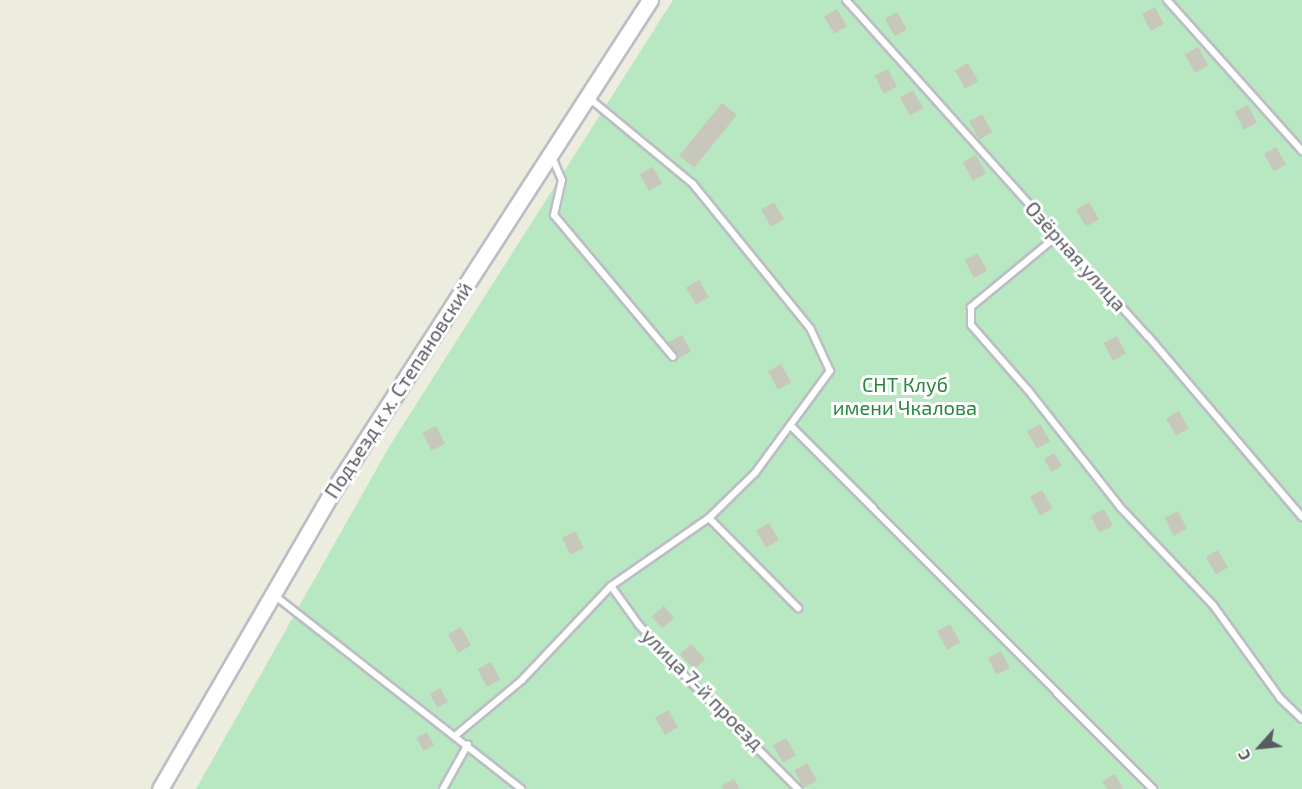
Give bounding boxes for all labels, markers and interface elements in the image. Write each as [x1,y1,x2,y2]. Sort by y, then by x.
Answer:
street label: Озёрная улица [1020,196,1132,316]
street label: Подъезд к х. Степановский [319,277,477,503]
park label: СНТ Клуб имени Чкалова [833,372,977,419]
street label: улица 7-й проезд [637,623,769,755]
north arrow [1230,717,1290,777]
text: С [1233,747,1254,764]

